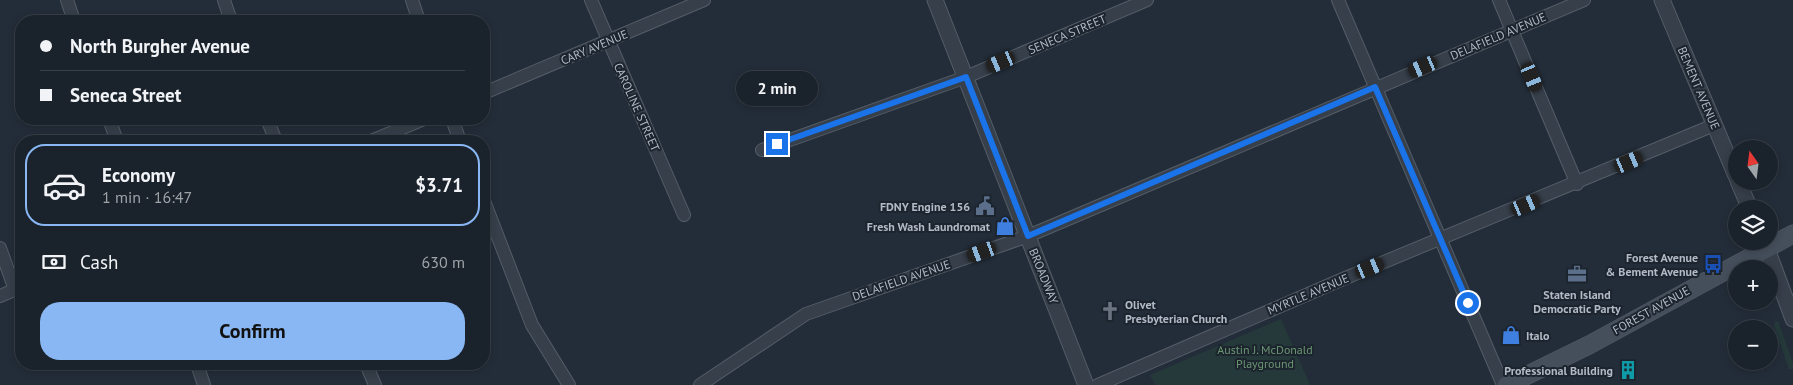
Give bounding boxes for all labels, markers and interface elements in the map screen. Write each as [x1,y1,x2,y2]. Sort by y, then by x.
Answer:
street label: DELAFIELD AVENUE [1448,9,1548,63]
street label: SENECA STREET [1026,11,1109,57]
street label: CARY AVENUE [558,26,630,68]
text: North Burgher Avenue [70,34,250,58]
street label: BEMENT AVENUE [1675,44,1723,132]
car [984,49,1017,75]
car [1406,54,1439,80]
street label: CAROLINE STREET [611,60,663,154]
car [1519,60,1544,94]
callout: 2 min [736,72,818,106]
text: 2 min [757,78,797,98]
text: Seneca Street [70,83,181,107]
route end [766,133,788,155]
north arrow [1728,140,1778,190]
map controls [1728,140,1778,370]
car [1612,149,1645,175]
icon: car [42,163,87,208]
text: Economy [102,163,175,187]
text: $3.71 [415,173,463,197]
text: 1 min · 16:47 [102,187,192,207]
car [1509,192,1542,218]
public building icon: FDNY Engine 156 [974,195,996,217]
place label: FDNY Engine 156 [880,199,970,214]
button: layers [1728,200,1778,250]
shop icon: Fresh Wash Laundromat [994,215,1016,237]
place label: Fresh Wash Laundromat [867,219,991,234]
car [965,240,998,264]
street label: BROADWAY [1026,246,1062,306]
icon: cash [40,248,68,276]
text: Cash [80,250,118,274]
place label: Forest Avenue & Bement Avenue [1606,250,1698,279]
text: 630 m [422,252,465,272]
bus stop icon: Forest Avenue & Bement Avenue [1702,253,1724,275]
car [1353,255,1386,281]
street label: DELAFIELD AVENUE [850,256,952,304]
button: + [1728,260,1778,310]
office icon: Staten Island Democratic Party [1566,263,1588,285]
street label: MYRTLE AVENUE [1265,270,1351,318]
street label: FOREST AVENUE [1610,283,1692,337]
place label: Staten Island Democratic Party [1533,287,1621,316]
route start [1457,292,1479,314]
place label: Olivet Presbyterian Church [1125,297,1227,326]
church icon: Olivet Presbyterian Church [1099,300,1121,322]
button: Confirm [40,302,465,360]
button: − [1728,320,1778,370]
shop icon: Italo [1500,324,1522,346]
place label: Italo [1526,328,1550,343]
park label: Austin J. McDonald Playground [1217,342,1313,371]
building icon: Professional Building [1617,359,1639,381]
place label: Professional Building [1504,363,1613,378]

